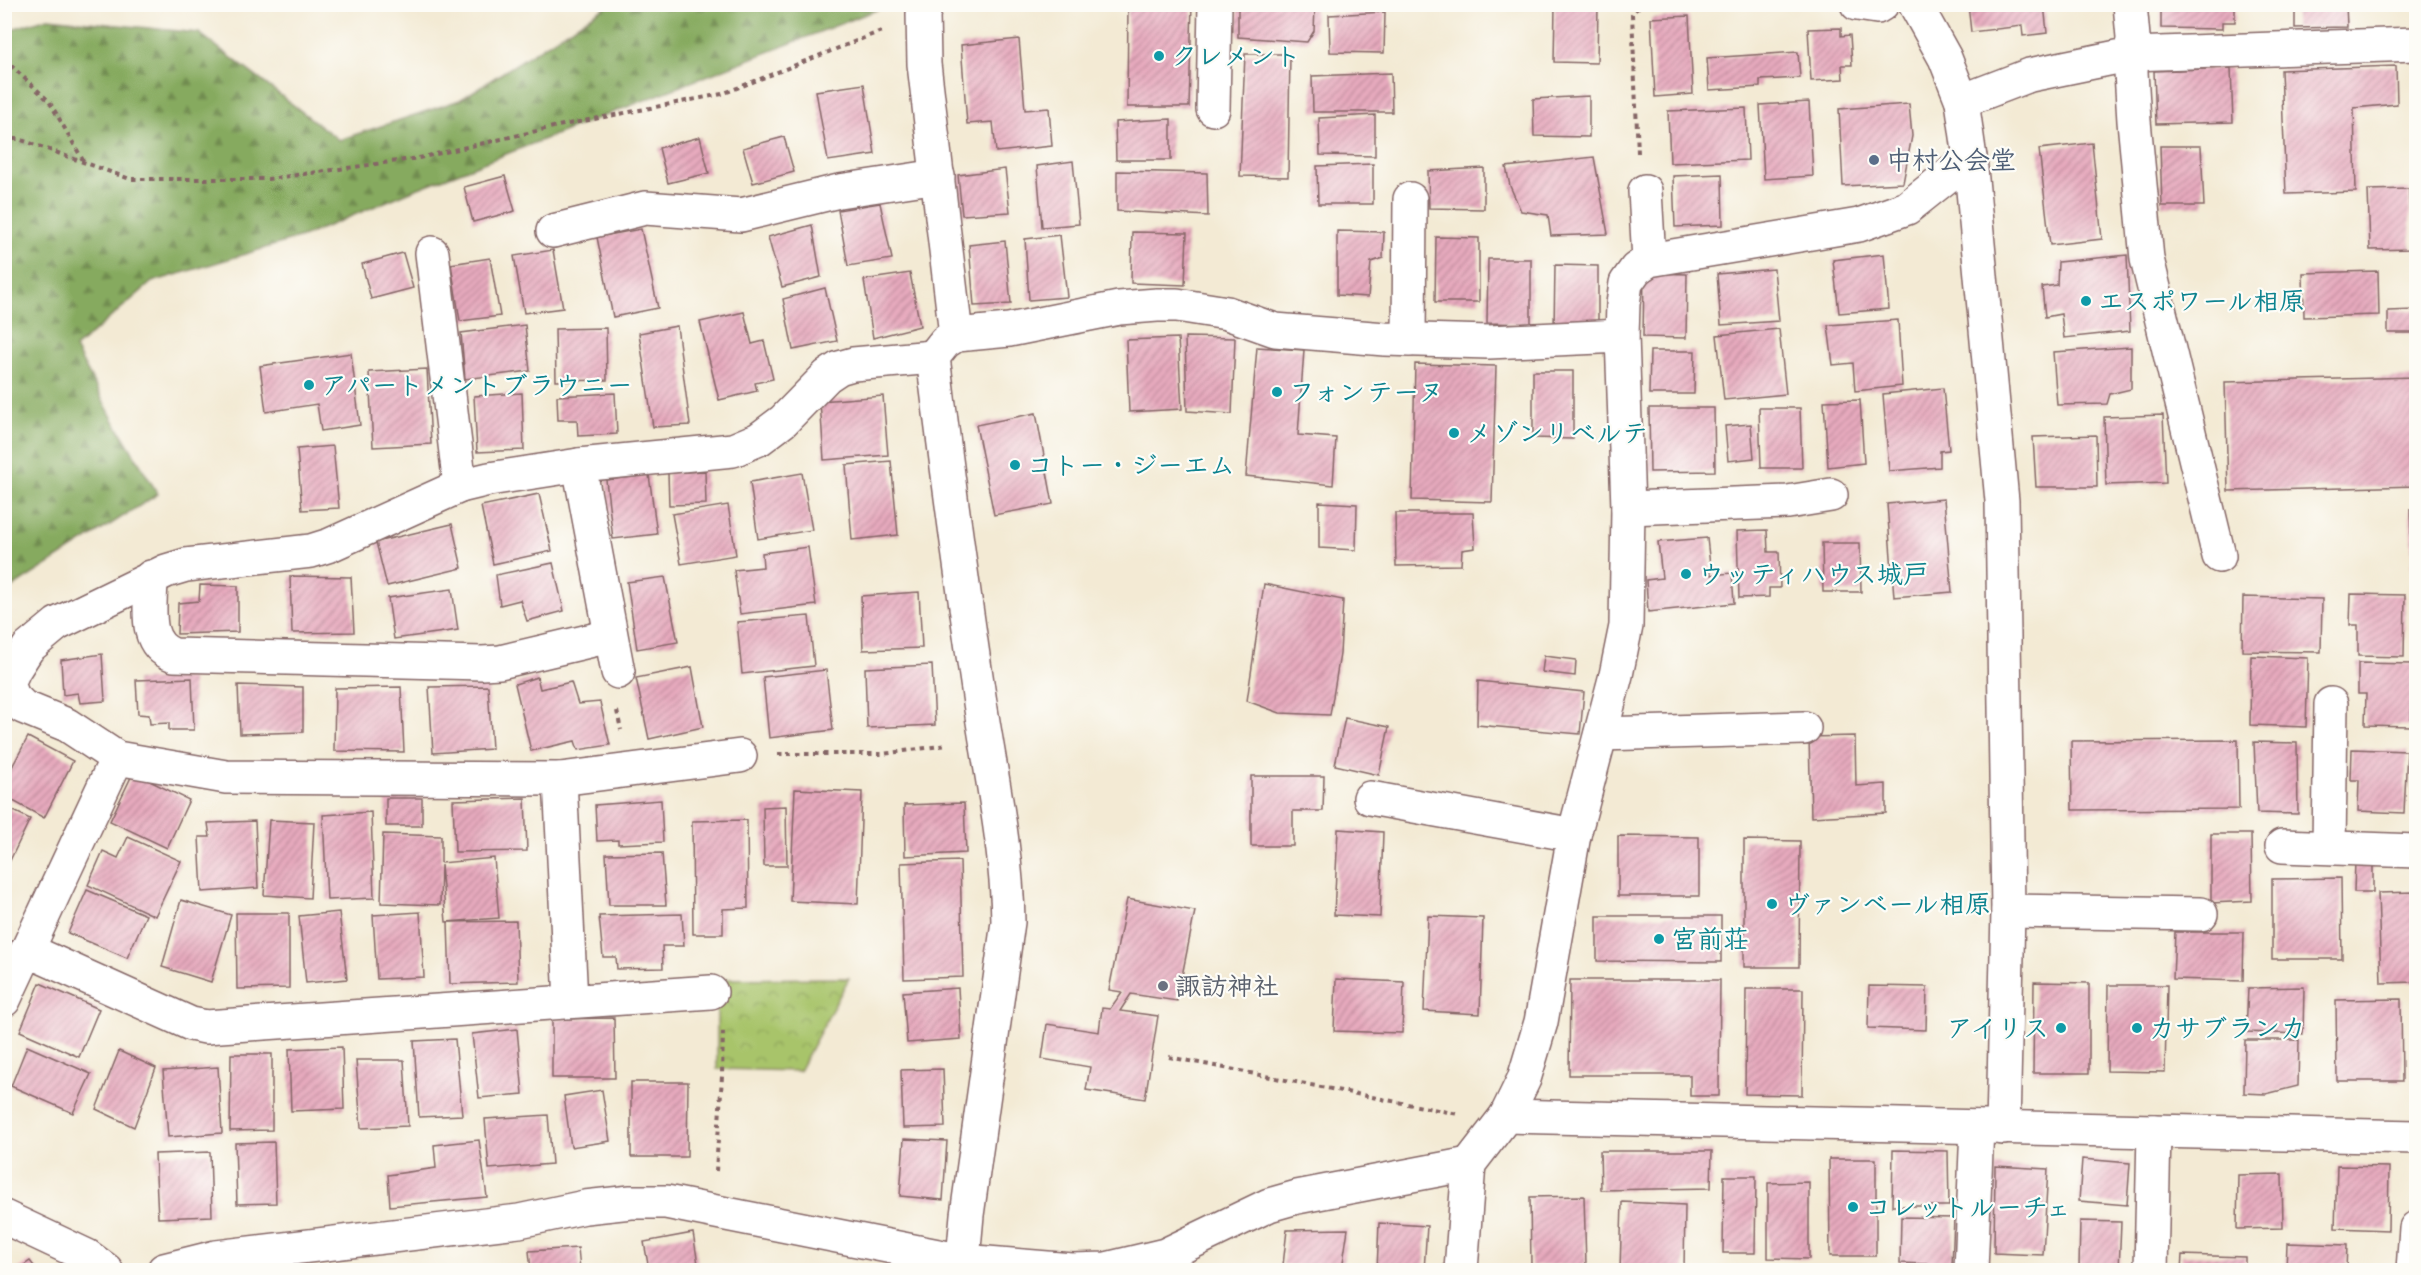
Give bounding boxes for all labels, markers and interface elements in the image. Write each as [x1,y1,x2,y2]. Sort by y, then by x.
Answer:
place label: クレメント [1171,40,1301,72]
marker: クレメント [1152,49,1166,63]
place label: 中村公会堂 [1886,144,2016,176]
marker: 中村公会堂 [1867,153,1881,167]
place label: エスポワール相原 [2098,285,2305,317]
marker: エスポワール相原 [2079,294,2093,308]
place label: アパートメントブラウニー [321,369,632,401]
place label: フォンテーヌ [1289,376,1444,408]
marker: アパートメントブラウニー [302,378,316,392]
marker: フォンテーヌ [1270,385,1284,399]
place label: メゾンリベルテ [1466,417,1648,449]
marker: メゾンリベルテ [1447,426,1461,440]
place label: コトー・ジーエム [1027,449,1235,481]
marker: コトー・ジーエム [1008,458,1022,472]
place label: ウッティハウス城戸 [1698,558,1929,590]
marker: ウッティハウス城戸 [1679,567,1693,581]
place label: ヴァンベール相原 [1784,888,1991,920]
marker: ヴァンベール相原 [1765,897,1779,911]
place label: 宮前荘 [1671,923,1749,955]
marker: 宮前荘 [1652,932,1666,946]
place label: 諏訪神社 [1175,970,1279,1002]
marker: 諏訪神社 [1156,979,1170,993]
place label: アイリス [1947,1012,2049,1044]
place label: カサブランカ [2149,1012,2306,1044]
marker: アイリス [2054,1021,2068,1035]
marker: カサブランカ [2130,1021,2144,1035]
place label: コレットルーチェ [1865,1191,2071,1223]
marker: コレットルーチェ [1846,1200,1860,1214]

